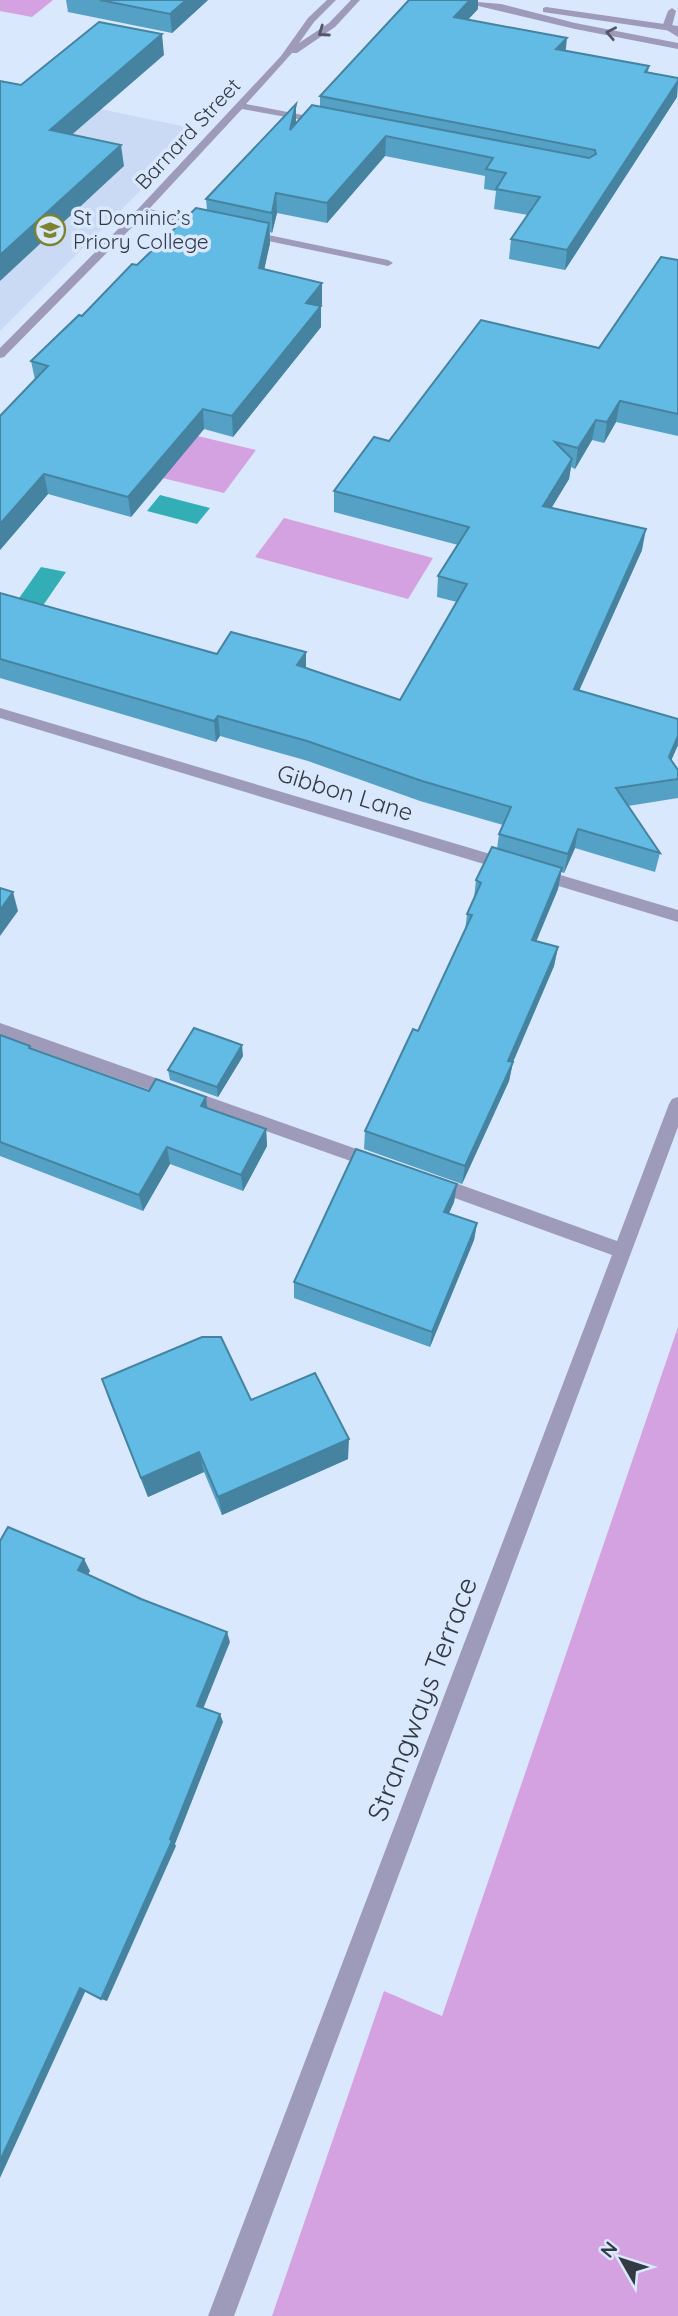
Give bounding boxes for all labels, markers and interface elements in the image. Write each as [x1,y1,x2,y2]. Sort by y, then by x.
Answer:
one-way arrow [317,24,330,37]
one-way arrow [605,27,617,42]
street label: Barnard Street [129,72,245,194]
place label: St Dominic’s Priory College [73,204,209,254]
school or university icon: St Dominic’s Priory College [33,213,67,247]
street label: Gibbon Lane [274,757,417,827]
street label: Strangways Terrace [359,1572,484,1826]
north arrow [587,2225,657,2295]
text: N [595,2236,623,2262]

